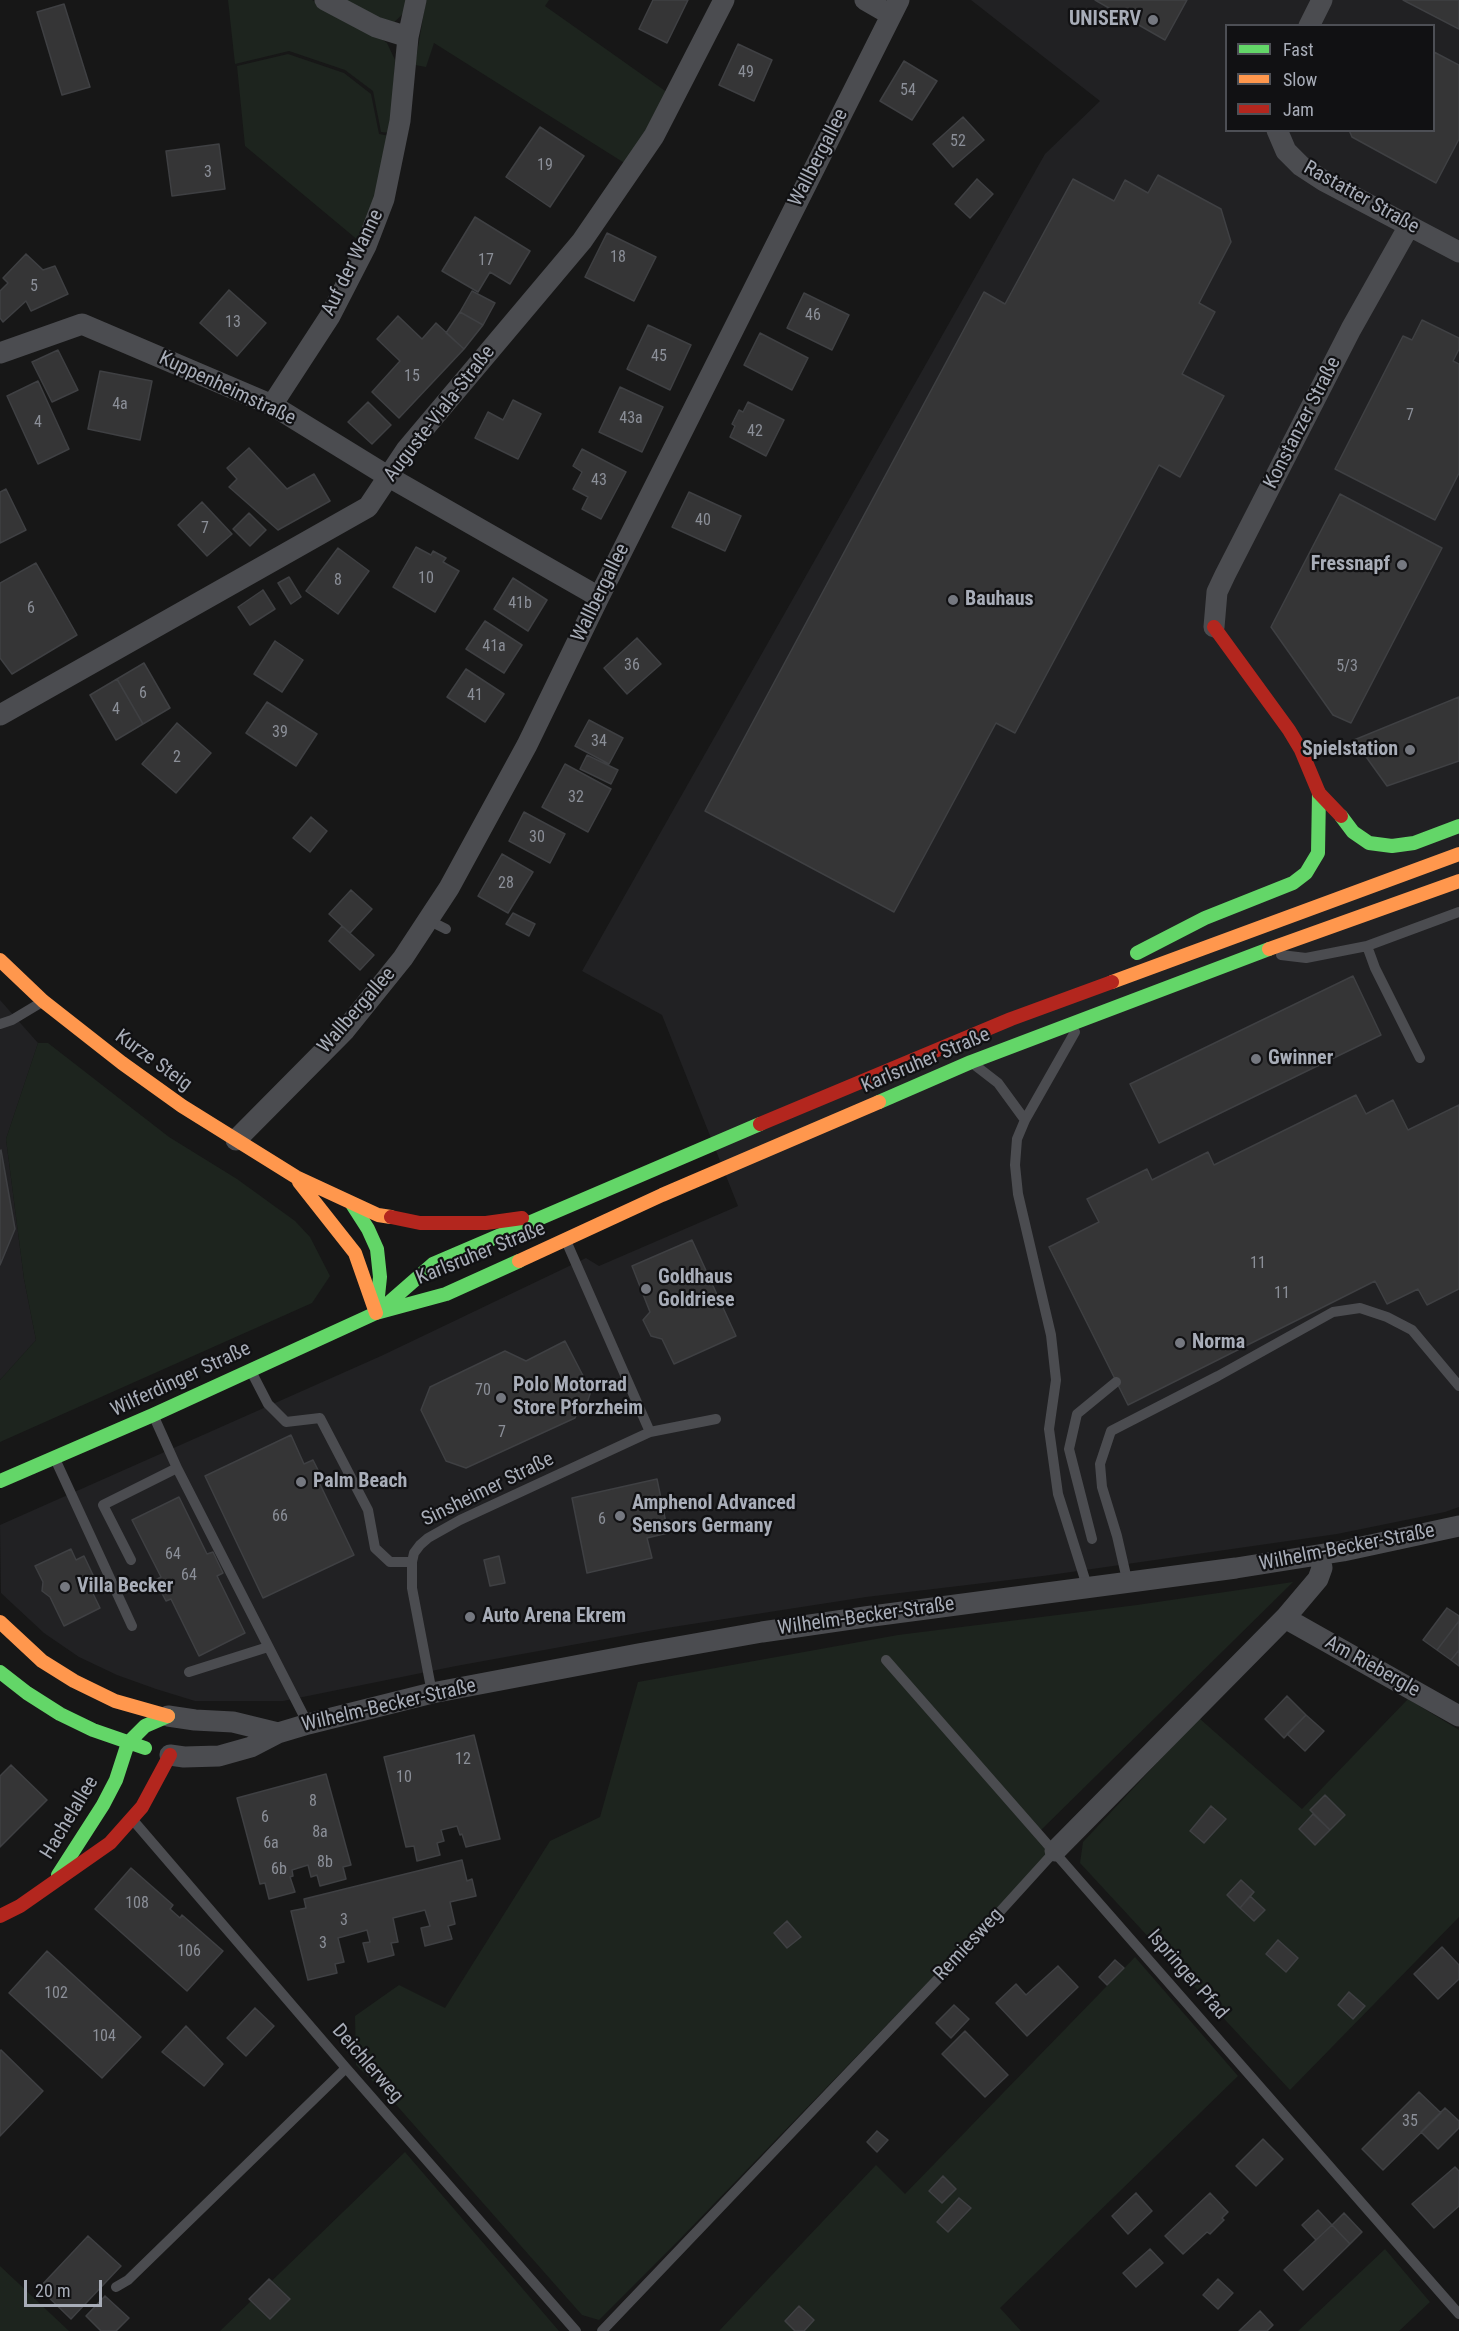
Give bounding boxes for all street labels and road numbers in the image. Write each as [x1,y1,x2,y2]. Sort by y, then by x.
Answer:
street label: Wallbergallee [784,105,854,211]
street label: Rastatter Straße [1299,156,1423,240]
street label: Auf der Wanne [317,206,389,320]
street label: Auguste-Viala-Straße [379,341,501,487]
street label: Kuppenheimstraße [155,347,299,431]
street label: Konstanzer Straße [1259,353,1347,493]
street label: Wallbergallee [567,540,635,646]
street label: Wallbergallee [313,963,401,1059]
street label: Karlsruher Straße [858,1023,994,1099]
street label: Kurze Steig [110,1025,196,1097]
street label: Karlsruher Straße [413,1217,549,1291]
street label: Wilferdinger Straße [107,1337,255,1423]
street label: Sinsheimer Straße [418,1448,558,1532]
street label: Wilhelm-Becker-Straße [1257,1519,1437,1577]
street label: Wilhelm-Becker-Straße [776,1593,956,1641]
street label: Am Riebergle [1320,1631,1424,1703]
street label: Wilhelm-Becker-Straße [299,1674,479,1738]
street label: Hachelallee [36,1772,104,1864]
street label: Remiesweg [929,1904,1009,1986]
street label: Ispringer Pfad [1141,1925,1233,2025]
street label: Deichlerweg [326,2020,408,2108]

